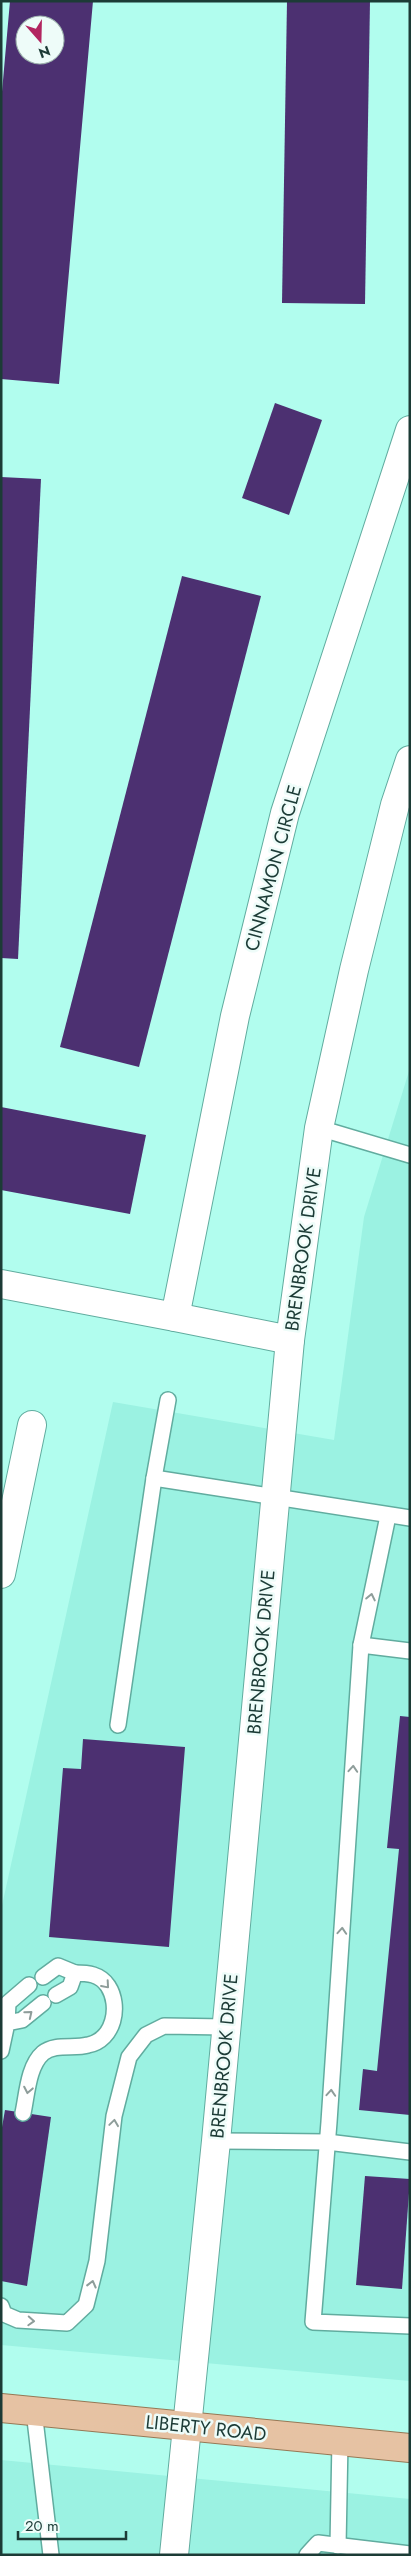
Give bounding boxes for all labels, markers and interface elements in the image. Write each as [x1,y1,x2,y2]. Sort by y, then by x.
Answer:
north arrow [15,15,65,65]
text: N [36,41,53,64]
street label: CINNAMON CIRCLE [238,782,308,954]
street label: BRENBROOK DRIVE [278,1165,328,1333]
street label: BRENBROOK DRIVE [240,1568,282,1736]
one-way arrow [366,1593,376,1602]
one-way arrow [347,1765,358,1773]
one-way arrow [336,1927,347,1935]
street label: BRENBROOK DRIVE [203,1972,245,2140]
one-way arrow [100,1979,109,1988]
one-way arrow [23,2011,32,2019]
one-way arrow [23,2086,34,2095]
one-way arrow [325,2089,336,2097]
one-way arrow [108,2118,119,2126]
one-way arrow [86,2279,97,2288]
one-way arrow [27,2315,35,2326]
street label: LIBERTY ROAD [144,2408,268,2448]
scale bar [18,2508,125,2540]
text: 20 m [25,2515,59,2537]

